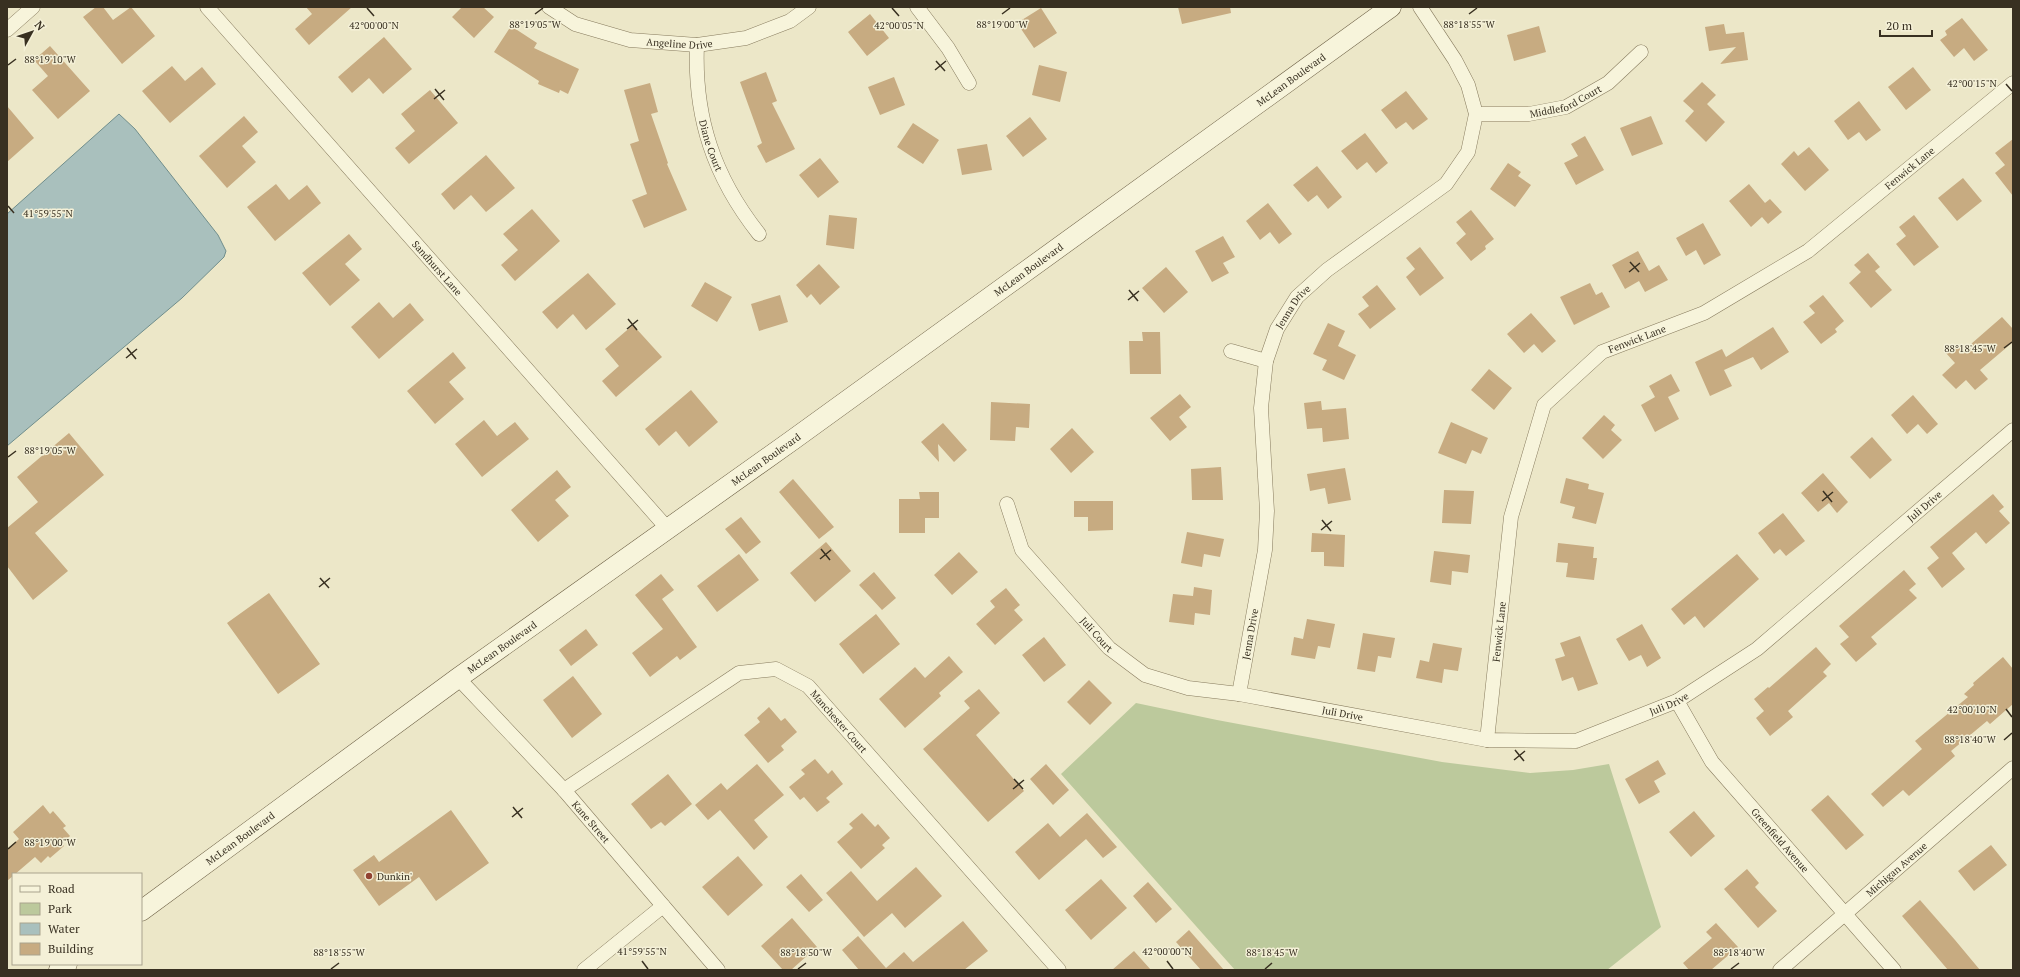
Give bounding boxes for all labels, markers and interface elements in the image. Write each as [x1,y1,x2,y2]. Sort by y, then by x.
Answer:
north arrow [12,12,52,52]
scale bar [1880,12,1932,38]
text: N [32,18,48,34]
text: 88°19'05"W [509,18,561,31]
text: 88°19'00"W [976,18,1028,31]
text: 88°18'55"W [1443,18,1495,31]
text: 20 m [1886,18,1913,33]
text: 42°00'00"N [349,19,399,32]
text: 42°00'05"N [874,19,924,32]
street label: Angeline Drive [646,35,714,52]
street label: McLean Boulevard [1254,50,1329,109]
text: 88°19'10"W [24,53,76,66]
text: 42°00'15"N [1947,77,1997,90]
street label: Middleford Court [1529,82,1604,121]
street label: Diane Court [696,118,725,174]
street label: Fenwick Lane [1882,144,1937,193]
text: 41°59'55"N [23,207,73,220]
street label: Sandhurst Lane [409,238,465,299]
street label: McLean Boulevard [992,240,1066,299]
street label: Jenna Drive [1273,282,1313,331]
street label: Fenwick Lane [1606,322,1668,356]
text: 88°18'45"W [1944,342,1996,355]
street label: McLean Boulevard [729,430,804,489]
text: 88°19'05"W [24,444,76,457]
street label: Juli Drive [1905,488,1945,525]
street label: Fenwick Lane [1489,601,1509,662]
street label: Jenna Drive [1239,607,1261,661]
street label: Juli Court [1077,614,1115,656]
street label: McLean Boulevard [465,618,540,676]
street label: Manchester Court [808,687,870,756]
street label: Juli Drive [1648,689,1691,718]
text: 42°00'10"N [1947,703,1997,716]
street label: Juli Drive [1321,704,1364,724]
text: 88°18'40"W [1944,733,1996,746]
street label: Kane Street [569,798,613,846]
street label: Greenfield Avenue [1748,805,1812,875]
street label: McLean Boulevard [203,809,278,868]
text: 88°19'00"W [24,836,76,849]
street label: Michigan Avenue [1864,840,1930,899]
place label: Dunkin' [377,870,412,883]
marker: Dunkin' [364,871,374,881]
legend [12,873,142,965]
text: Road [48,881,75,896]
text: Park [48,901,73,916]
text: Water [48,921,80,936]
text: Building [48,941,94,956]
text: 41°59'55"N [617,945,667,958]
text: 42°00'00"N [1142,945,1192,958]
text: 88°18'55"W [313,946,365,959]
text: 88°18'50"W [780,946,832,959]
text: 88°18'45"W [1246,946,1298,959]
text: 88°18'40"W [1713,946,1765,959]

